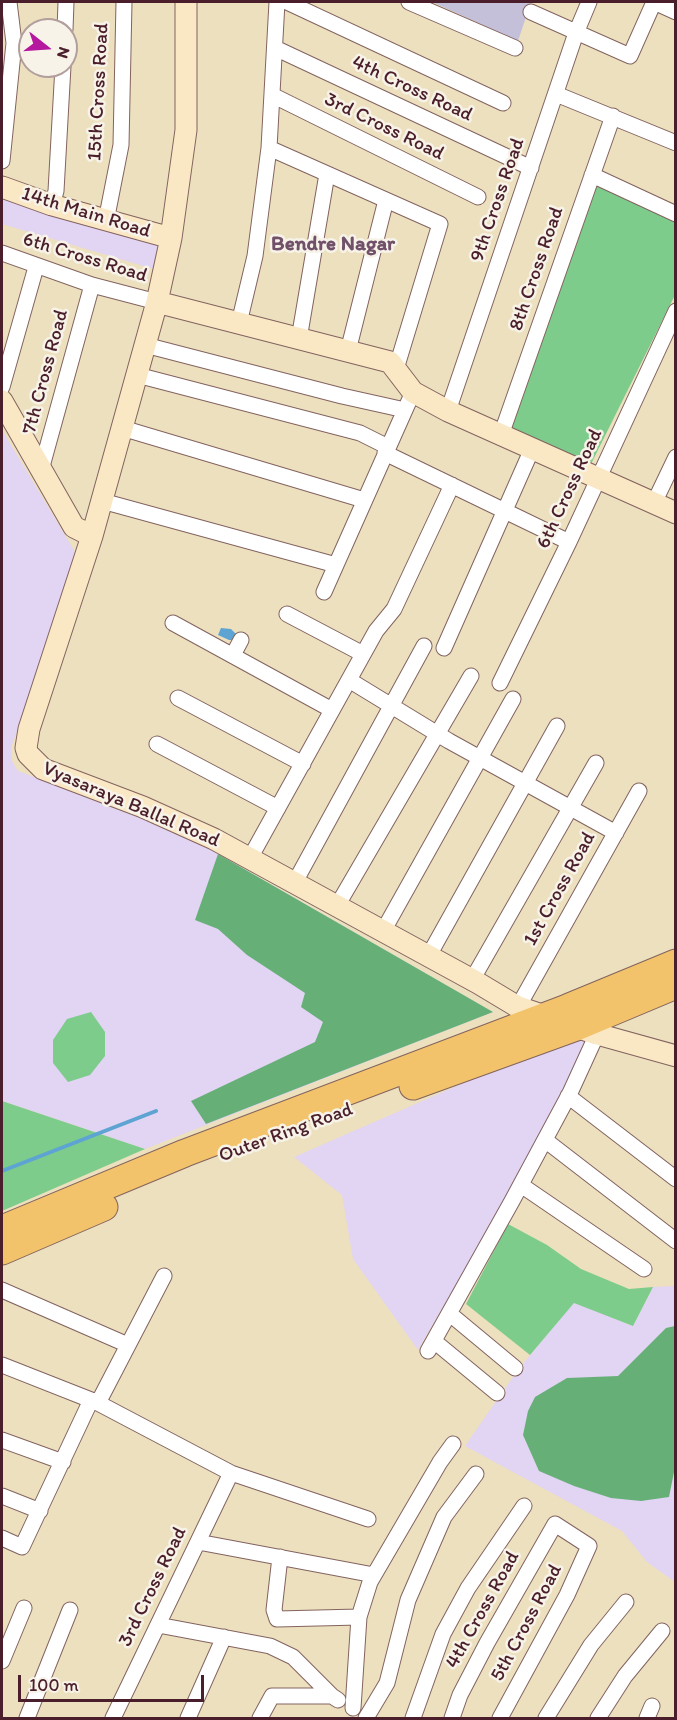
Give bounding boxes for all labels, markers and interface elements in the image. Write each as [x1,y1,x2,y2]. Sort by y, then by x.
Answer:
north arrow [18,18,78,78]
street label: 15th Cross Road [83,22,115,162]
text: N [53,45,74,61]
street label: 4th Cross Road [348,51,476,127]
street label: 3rd Cross Road [320,88,448,166]
street label: 9th Cross Road [466,135,530,265]
street label: 14th Main Road [19,182,153,244]
street label: 8th Cross Road [505,204,569,334]
street label: 6th Cross Road [20,228,150,288]
district label: Bendre Nagar [271,232,395,258]
street label: 7th Cross Road [18,307,74,437]
street label: 6th Cross Road [532,425,608,553]
street label: Vyasaraya Ballal Road [39,757,223,853]
street label: 1st Cross Road [519,828,601,950]
street label: Outer Ring Road [216,1098,356,1168]
street label: 3rd Cross Road [114,1523,192,1651]
street label: 4th Cross Road [441,1547,525,1673]
street label: 5th Cross Road [486,1560,568,1686]
scale bar [21,1663,207,1701]
text: 100 m [29,1674,79,1696]

